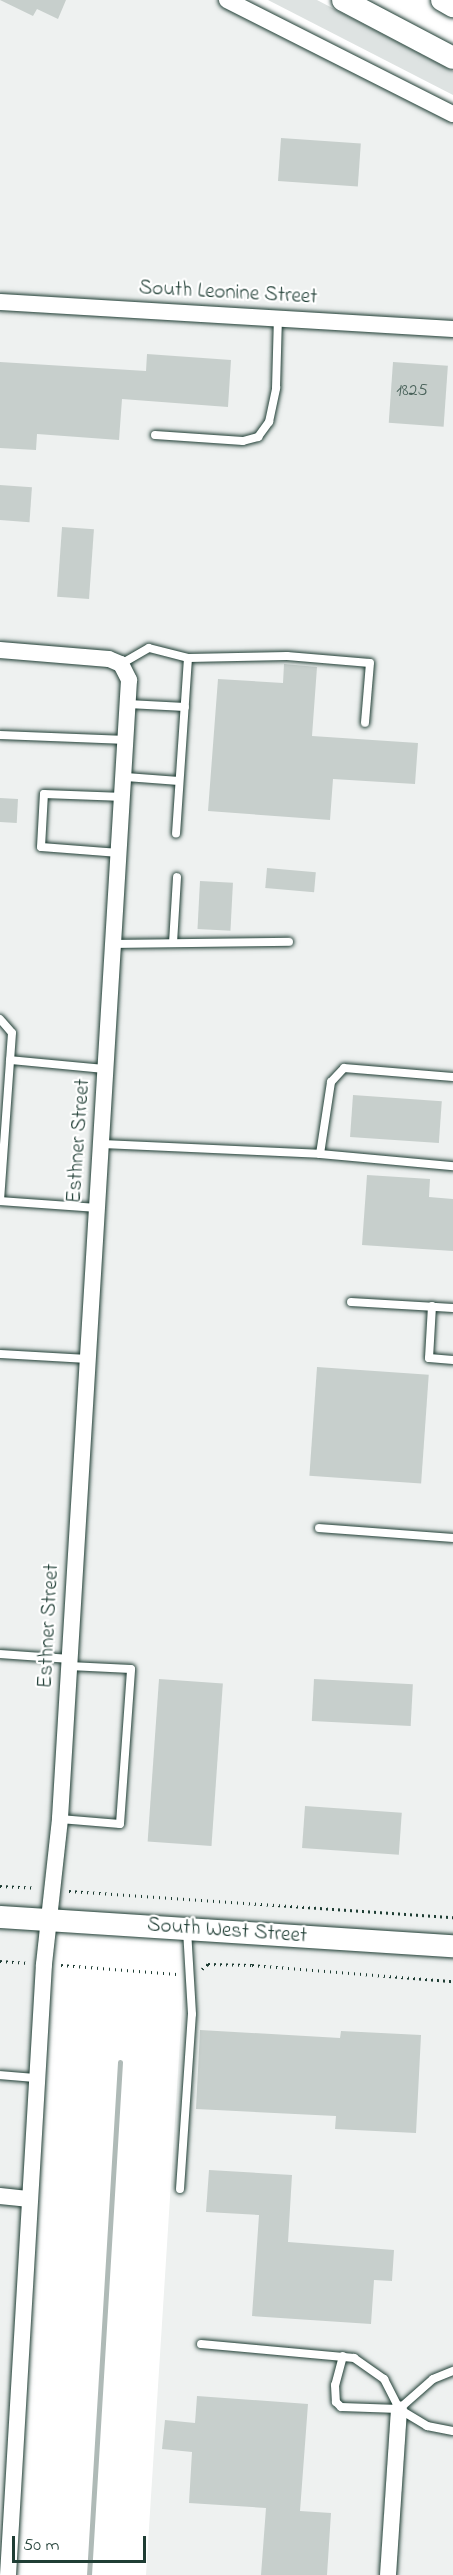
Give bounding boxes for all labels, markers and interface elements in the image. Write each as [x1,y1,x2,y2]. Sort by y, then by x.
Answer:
street label: South Leonine Street [138,276,318,310]
house number: 1825 [396,380,428,402]
street label: Esthner Street [62,1078,96,1204]
street label: Esthner Street [33,1563,65,1689]
street label: South West Street [146,1913,308,1949]
scale bar [15,2524,148,2562]
text: 50 m [23,2533,60,2559]

